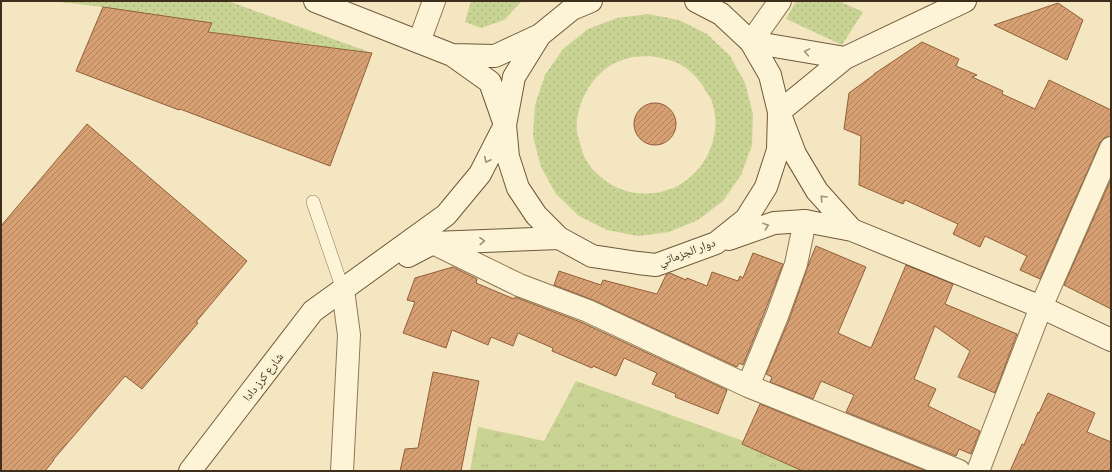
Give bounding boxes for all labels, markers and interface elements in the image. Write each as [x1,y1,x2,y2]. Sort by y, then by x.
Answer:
one-way arrow [804,48,810,56]
one-way arrow [484,156,492,163]
one-way arrow [821,196,828,203]
one-way arrow [763,222,770,231]
street label: دوار الجزماتي [657,235,718,272]
one-way arrow [479,236,485,245]
street label: شارع كرز دادا [240,350,287,405]

